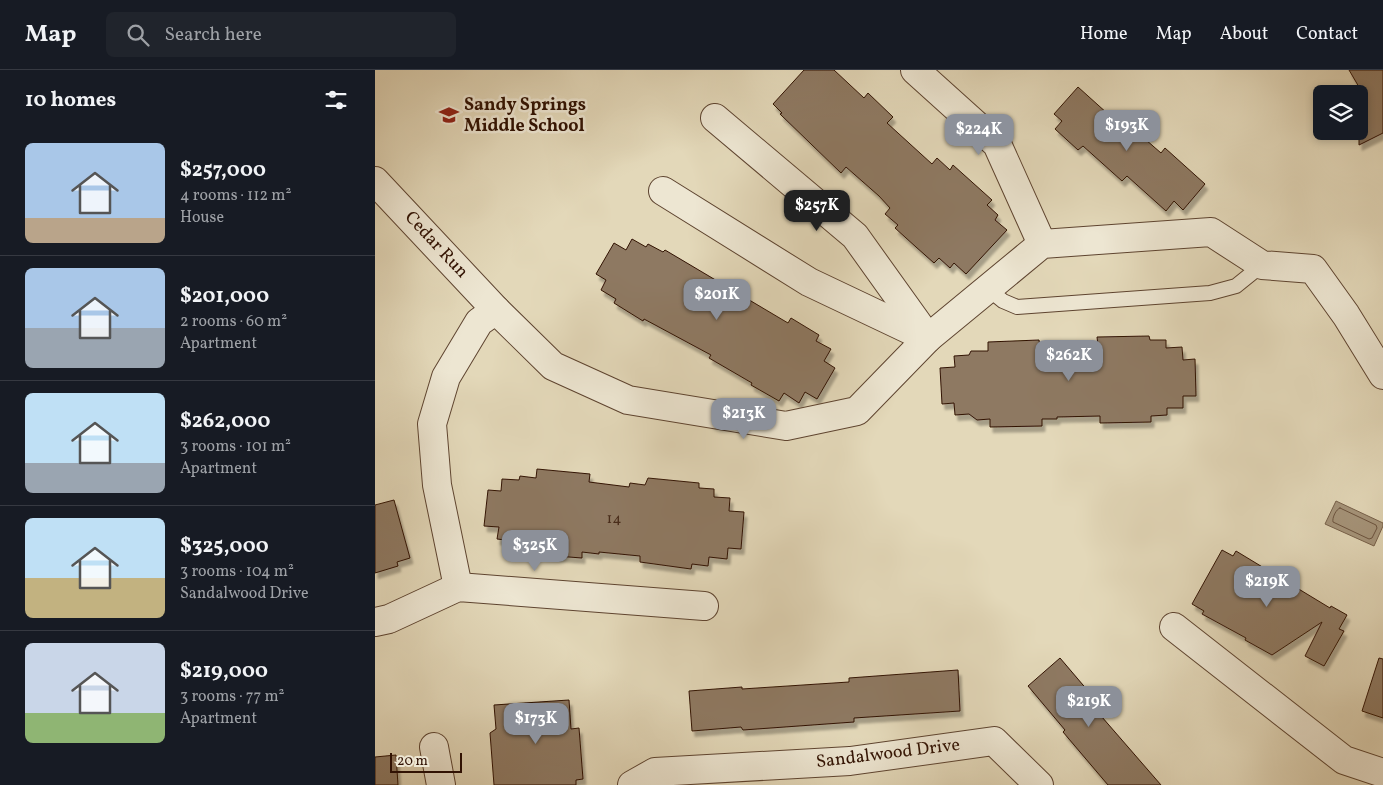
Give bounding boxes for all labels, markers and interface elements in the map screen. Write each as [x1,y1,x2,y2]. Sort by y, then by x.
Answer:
search box [106,12,456,57]
text: Map [25,18,76,52]
icon: search [124,21,152,49]
text: Search here [164,22,262,48]
text: Home [1080,22,1128,47]
text: Map [1156,22,1192,47]
text: About [1220,22,1268,47]
text: Contact [1296,22,1358,47]
map controls [1313,85,1368,140]
button: layers [1313,85,1368,140]
text: 10 homes [25,86,116,115]
icon: filters [322,86,350,114]
place label: Sandy Springs Middle School [464,93,586,139]
school or university icon: Sandy Springs Middle School [438,104,460,126]
pin: $193K [1092,109,1162,152]
pin: $224K [944,114,1014,156]
text: $193K [1105,115,1149,137]
text: $224K [956,119,1002,141]
text: $257,000 [180,156,266,185]
icon: home [65,163,125,223]
text: 4 rooms · 112 m² [180,185,291,207]
pin: $257K [782,190,852,232]
text: $257K [795,195,839,217]
street label: Cedar Run [398,206,474,284]
text: House [180,207,224,229]
pin: $201K [682,278,752,321]
text: $201,000 [180,282,269,311]
text: $201K [694,284,740,306]
icon: home [65,288,125,348]
text: 2 rooms · 60 m² [180,311,287,333]
text: Apartment [180,333,257,355]
pin: $262K [1034,340,1104,382]
text: $262K [1046,345,1092,367]
pin: $213K [709,398,779,440]
text: $213K [722,403,766,425]
text: $262,000 [180,407,270,436]
icon: home [65,413,125,473]
text: 3 rooms · 101 m² [180,436,291,458]
text: Apartment [180,458,257,480]
house number: 14 [607,509,621,530]
pin: $325K [500,530,570,572]
text: $325,000 [180,532,269,561]
text: $325K [513,535,557,557]
icon: home [65,538,125,598]
text: 3 rooms · 104 m² [180,561,294,583]
pin: $219K [1232,566,1302,608]
text: $219K [1245,571,1289,593]
text: Sandalwood Drive [180,583,309,605]
text: $219,000 [180,657,268,686]
icon: home [65,663,125,723]
text: 3 rooms · 77 m² [180,686,284,708]
pin: $219K [1054,686,1124,728]
text: $219K [1067,691,1111,713]
pin: $173K [501,702,571,745]
text: Apartment [180,708,257,730]
text: $173K [515,708,557,730]
street label: Sandalwood Drive [815,733,961,775]
scale bar [390,750,463,773]
text: 20 m [397,752,428,771]

